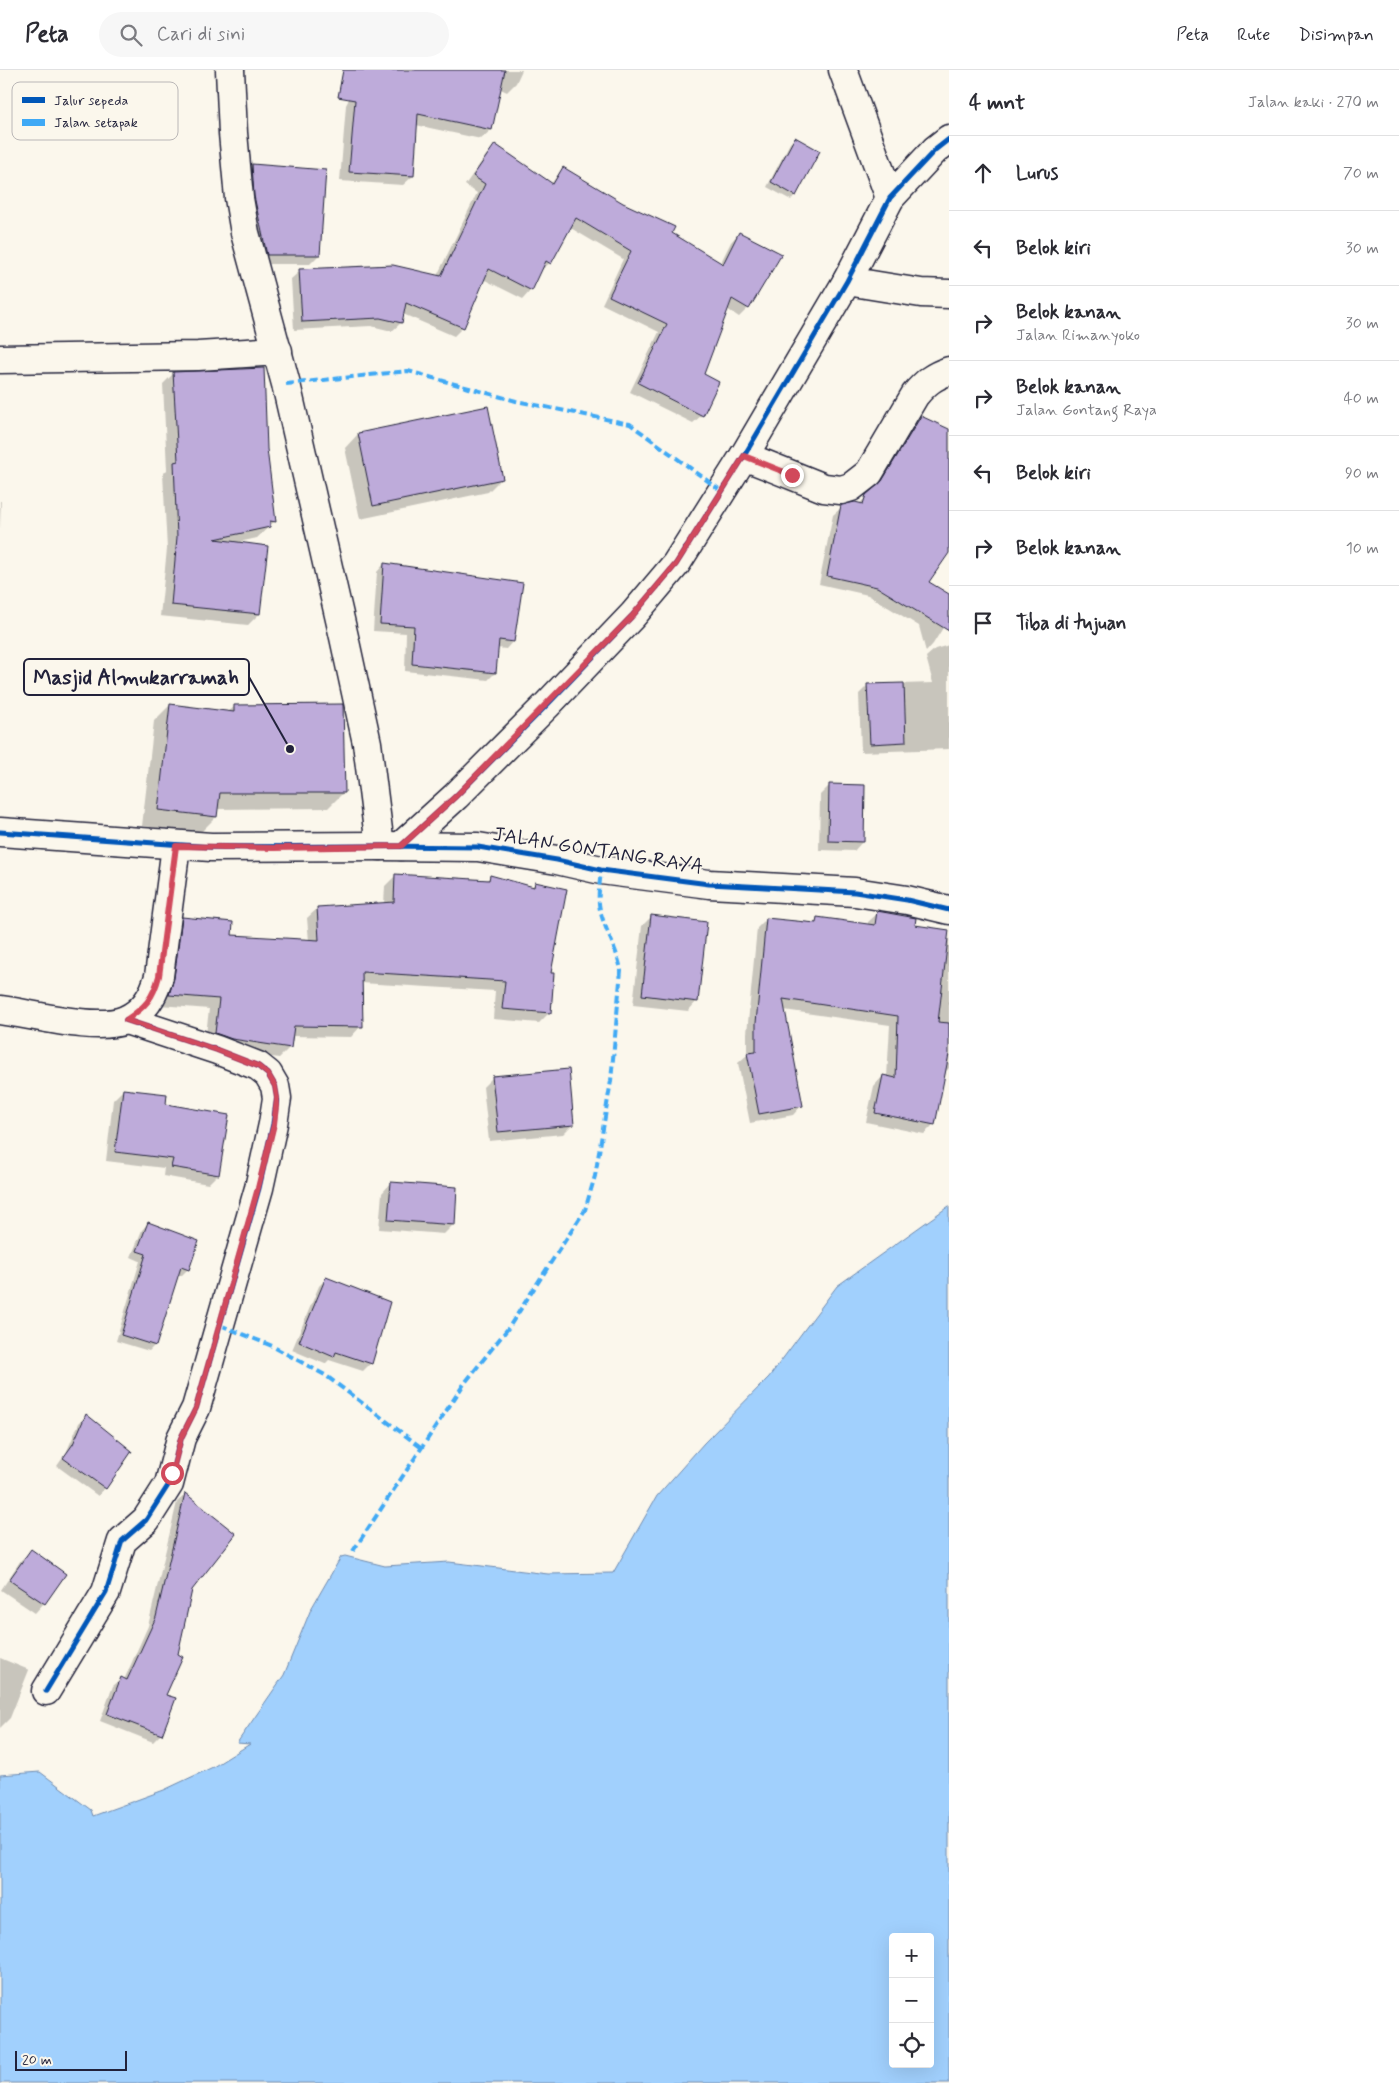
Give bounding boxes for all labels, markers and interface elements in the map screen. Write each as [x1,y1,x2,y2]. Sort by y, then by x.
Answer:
search box [99,12,449,57]
text: Peta [25,19,69,50]
icon: search [117,21,145,49]
text: Cari di sini [157,22,245,47]
text: Peta [1176,23,1209,47]
text: Rute [1237,23,1270,47]
text: Disimpan [1298,23,1374,47]
legend [12,82,178,140]
text: 4 mnt [969,89,1025,117]
text: Jalur sepeda [54,92,128,110]
text: Jalan kaki · 270 m [1248,92,1379,113]
text: Jalan setapak [54,114,138,132]
icon: ahead [969,159,997,187]
text: Lurus [1016,161,1058,186]
text: 70 m [1343,163,1379,184]
icon: left [969,234,997,262]
text: Belok kiri [1016,236,1091,261]
text: 30 m [1346,238,1379,259]
text: Belok kanan [1016,300,1121,325]
icon: right [969,309,997,337]
text: 30 m [1346,313,1379,334]
text: Jalan Rimanyoko [1016,325,1140,346]
text: Belok kanan [1016,375,1121,400]
icon: right [969,384,997,412]
text: 40 m [1343,388,1379,409]
text: Jalan Gontang Raya [1016,400,1157,421]
icon: left [969,459,997,487]
text: Belok kiri [1016,461,1091,486]
text: 90 m [1345,463,1379,484]
route end [781,464,804,487]
icon: right [969,534,997,562]
text: Belok kanan [1016,536,1121,561]
text: 10 m [1346,538,1379,559]
icon: arrive [969,609,997,637]
text: Tiba di tujuan [1016,611,1127,636]
callout: Masjid Almukarramah [24,659,249,695]
text: Masjid Almukarramah [33,664,239,692]
street label: JALAN GONTANG RAYA [491,821,705,881]
route start [161,1462,184,1485]
map controls [889,1933,934,2068]
button: + [889,1933,934,1978]
button: − [889,1978,934,2023]
button: locate [889,2023,934,2068]
scale bar [15,2048,128,2071]
text: 20 m [22,2051,52,2069]

